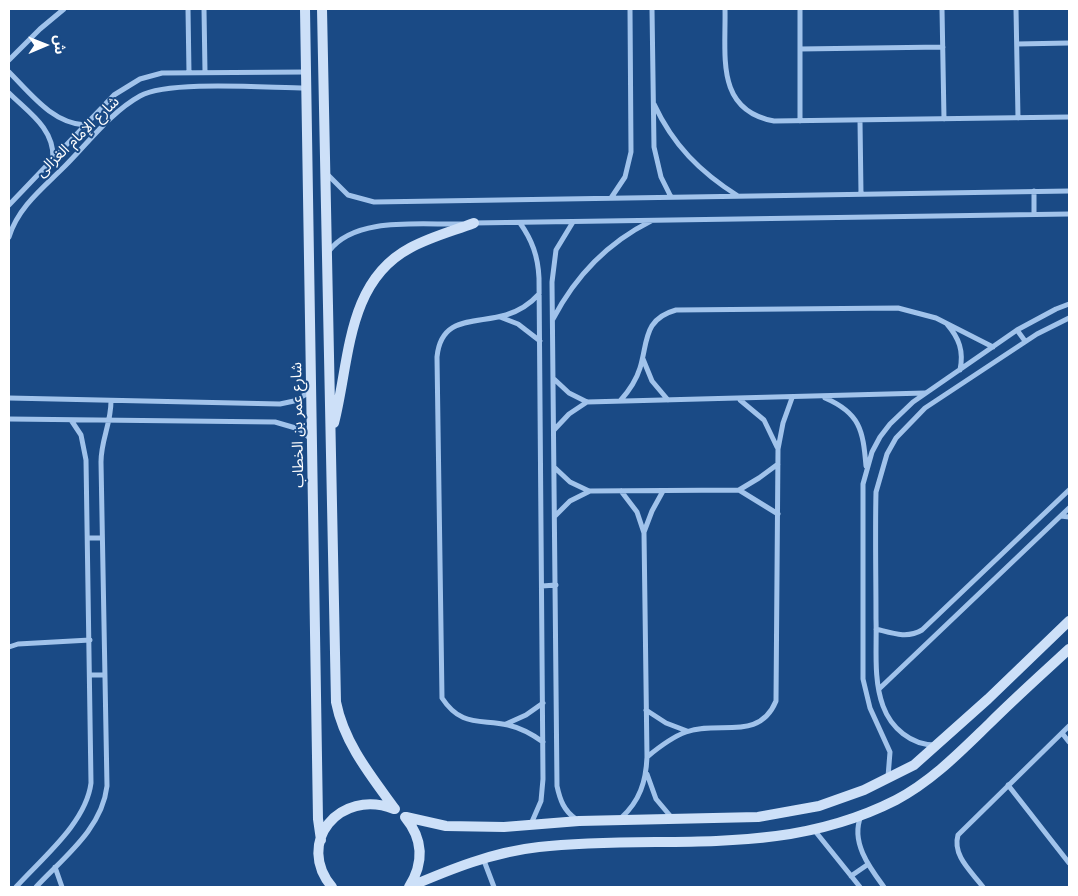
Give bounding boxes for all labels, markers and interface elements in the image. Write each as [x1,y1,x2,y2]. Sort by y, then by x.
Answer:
north arrow [20,20,70,70]
text: ش [52,35,68,54]
street label: شارع الإمام الغزالى [33,93,123,181]
street label: شارع عمر بن الخطاب [288,362,308,488]

